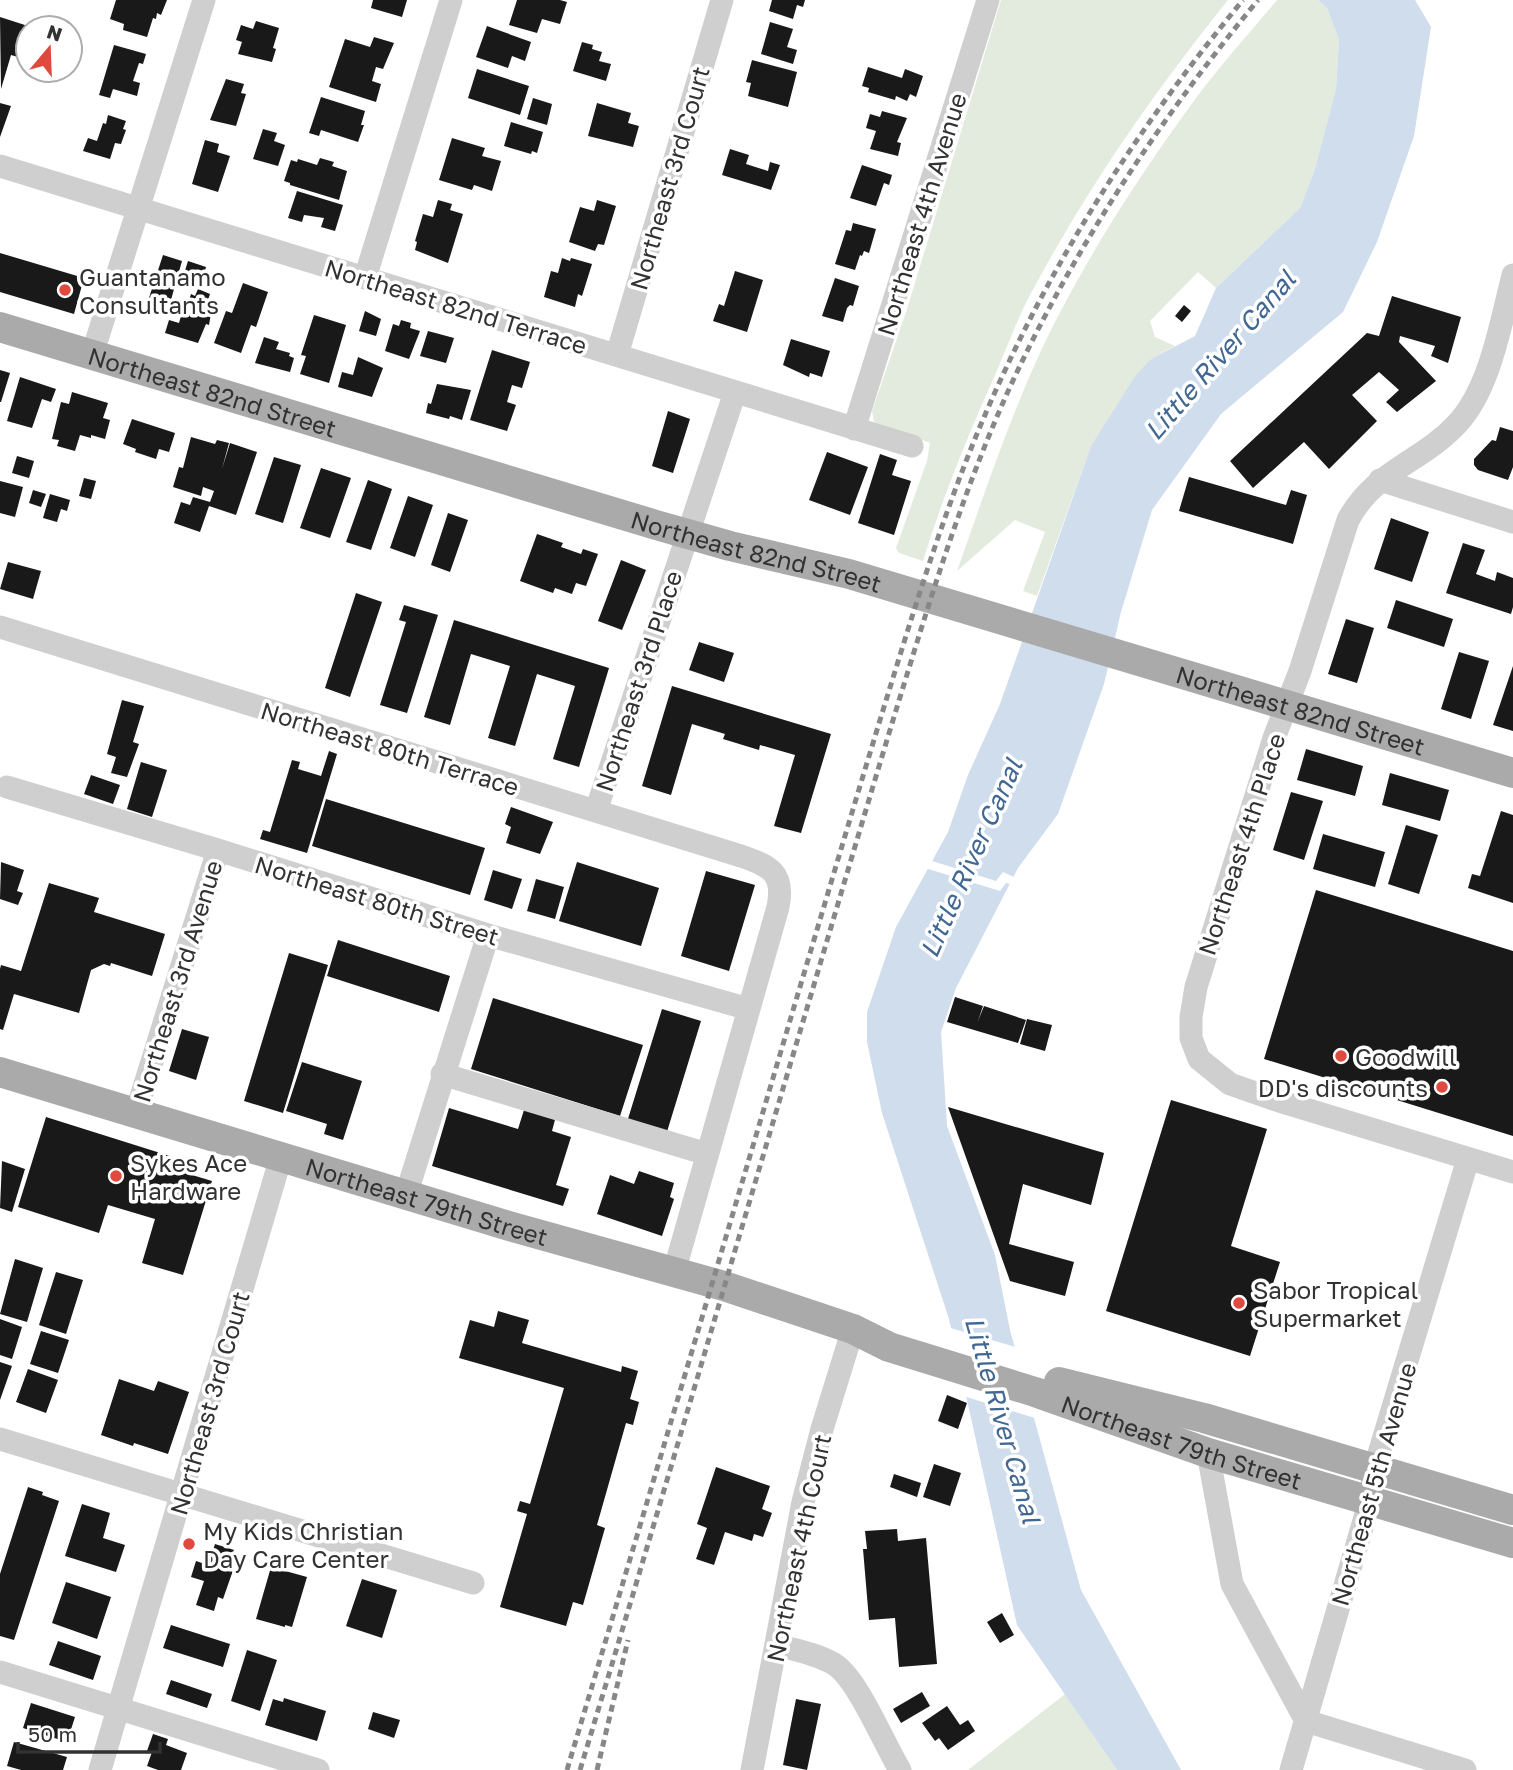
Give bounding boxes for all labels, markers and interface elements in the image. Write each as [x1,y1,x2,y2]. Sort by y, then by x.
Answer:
north arrow [14,14,84,84]
text: N [44,19,65,46]
street label: Northeast 3rd Court [623,63,715,293]
street label: Northeast 4th Avenue [870,89,972,339]
street label: Northeast 82nd Terrace [322,252,590,360]
place label: Guantanamo Consultants [79,262,226,319]
water label: Little River Canal [1138,263,1303,446]
marker: Guantanamo Consultants [57,282,73,298]
street label: Northeast 82nd Street [85,340,340,442]
street label: Northeast 82nd Street [628,504,885,598]
street label: Northeast 3rd Place [589,567,687,795]
street label: Northeast 82nd Street [1173,658,1428,760]
street label: Northeast 80th Terrace [258,695,522,801]
street label: Northeast 4th Place [1191,729,1291,959]
water label: Little River Canal [913,753,1029,962]
street label: Northeast 80th Street [252,849,502,951]
street label: Northeast 3rd Avenue [126,857,228,1105]
place label: Goodwill [1355,1042,1457,1071]
marker: Goodwill [1333,1048,1349,1064]
place label: DD's discounts [1258,1073,1428,1102]
marker: DD's discounts [1434,1079,1450,1095]
place label: Sykes Ace Hardware [130,1148,247,1205]
street label: Northeast 79th Street [302,1151,551,1251]
marker: Sykes Ace Hardware [108,1168,124,1184]
place label: Sabor Tropical Supermarket [1253,1275,1418,1332]
street label: Northeast 3rd Court [163,1288,255,1518]
marker: Sabor Tropical Supermarket [1231,1295,1247,1311]
water label: Little River Canal [959,1313,1048,1529]
street label: Northeast 5th Avenue [1324,1359,1422,1609]
street label: Northeast 79th Street [1058,1388,1305,1494]
street label: Northeast 4th Court [760,1431,836,1665]
place label: My Kids Christian Day Care Center [203,1516,404,1573]
marker: My Kids Christian Day Care Center [181,1536,197,1552]
scale bar [18,1710,159,1754]
text: 50 m [28,1721,77,1747]

